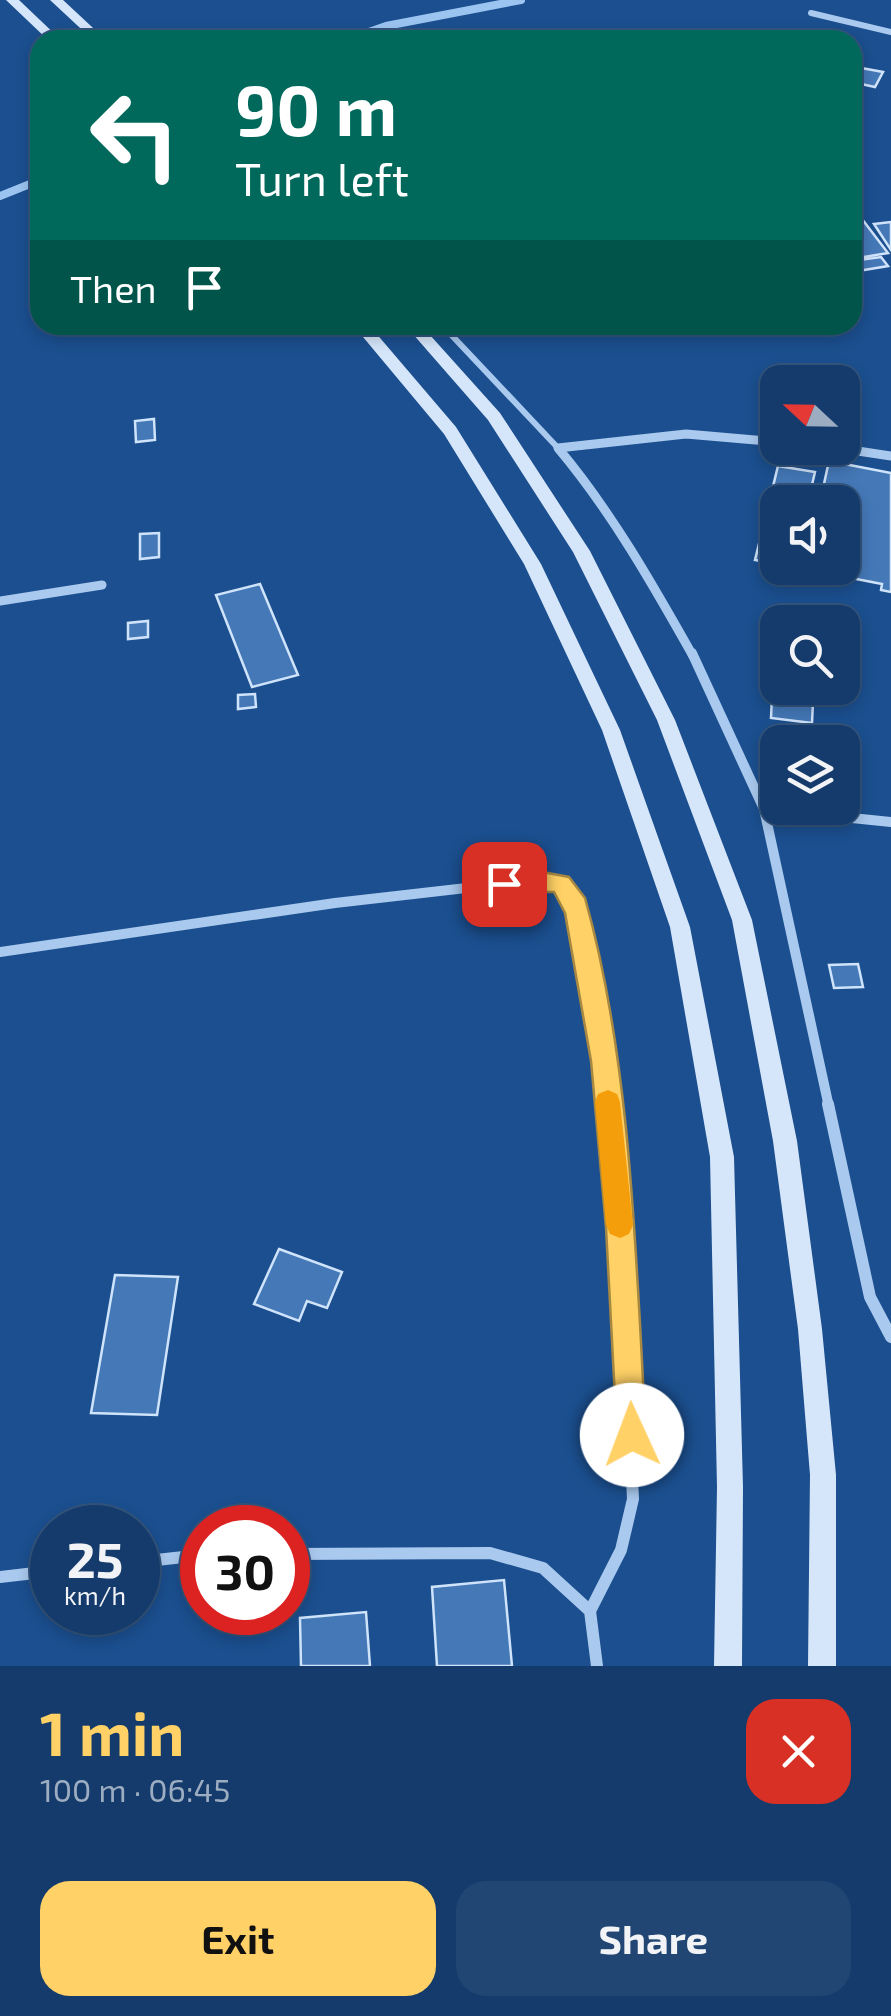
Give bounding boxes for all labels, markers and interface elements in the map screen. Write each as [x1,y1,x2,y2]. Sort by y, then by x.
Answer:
text: 90 m [235,66,397,150]
icon: left [70,70,200,200]
text: Turn left [235,151,409,205]
icon: arrive [177,260,232,315]
text: Then [70,265,157,311]
north arrow [760,365,860,465]
map controls [760,365,860,825]
button: sound [760,485,860,585]
button: search [760,605,860,705]
button: layers [760,725,860,825]
pin [462,842,547,927]
icon: arrive [477,857,532,912]
position arrow [580,1383,684,1487]
speed limit sign: 30 [180,1505,310,1635]
text: 25 [67,1528,123,1588]
text: km/h [64,1580,126,1610]
text: 1 min [40,1696,184,1768]
button: close [746,1699,851,1804]
text: 100 m · 06:45 [40,1770,230,1808]
button: Exit [40,1881,436,1996]
button: Share [456,1881,851,1996]

